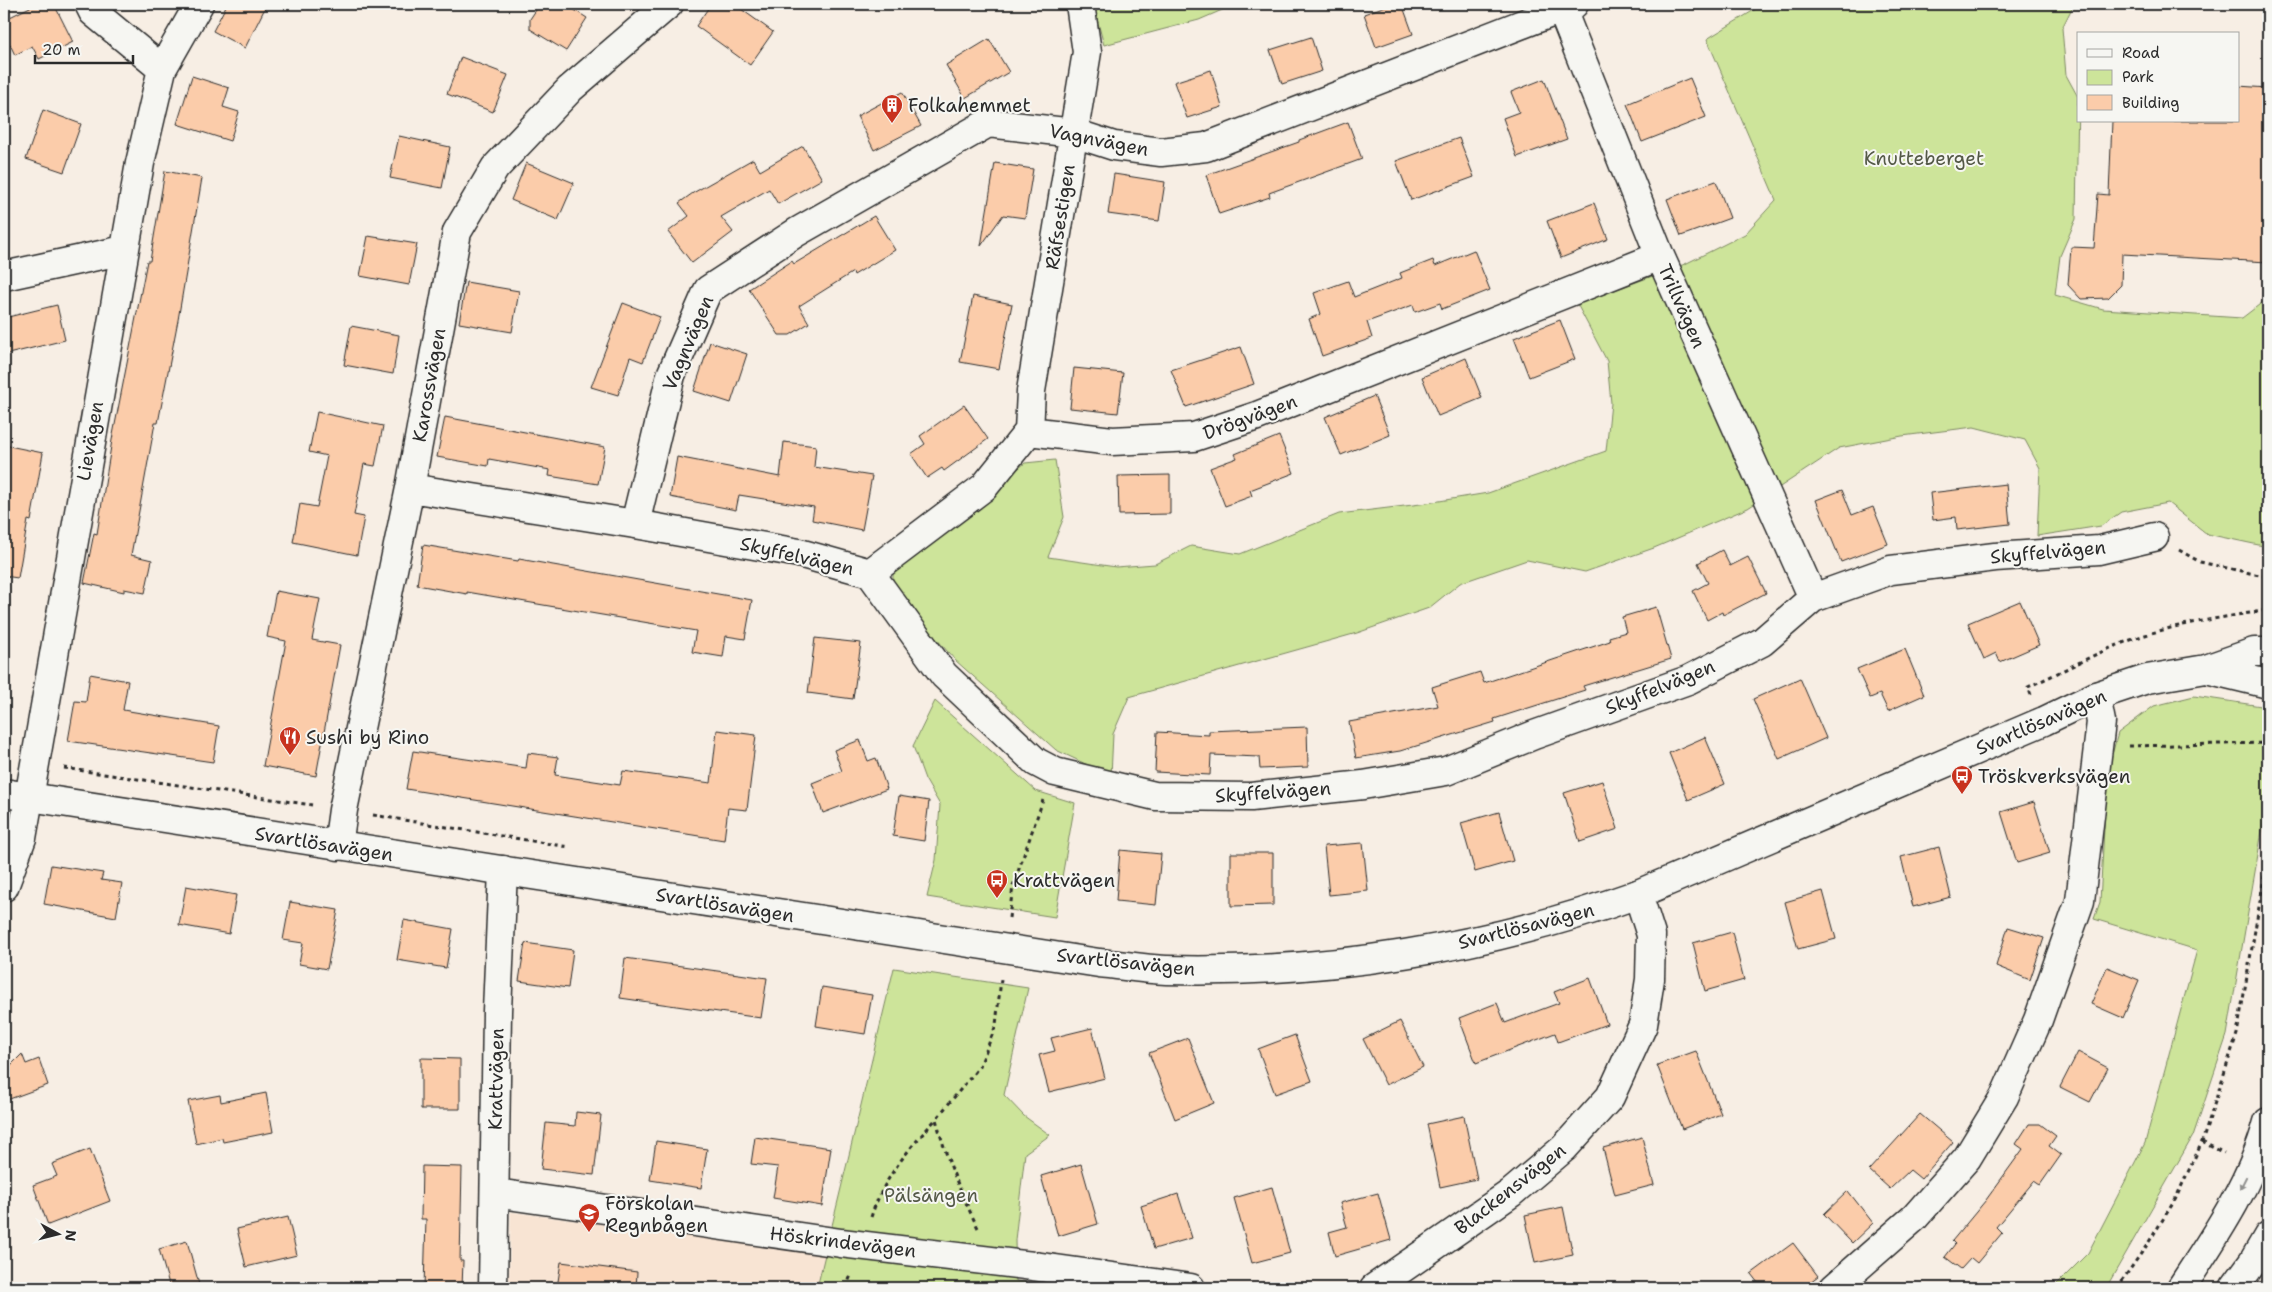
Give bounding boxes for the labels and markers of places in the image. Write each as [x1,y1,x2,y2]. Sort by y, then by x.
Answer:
building icon: Folkahemmet [880,93,904,124]
place label: Folkahemmet [908,93,1031,118]
restaurant icon: Sushi by Rino [278,725,302,756]
place label: Sushi by Rino [306,725,429,750]
bus stop icon: Tröskverksvägen [1950,764,1974,795]
place label: Tröskverksvägen [1978,764,2130,789]
bus stop icon: Krattvägen [985,868,1009,899]
place label: Krattvägen [1013,868,1115,893]
place label: Förskolan Regnbågen [605,1191,708,1238]
school or university icon: Förskolan Regnbågen [577,1202,601,1233]

